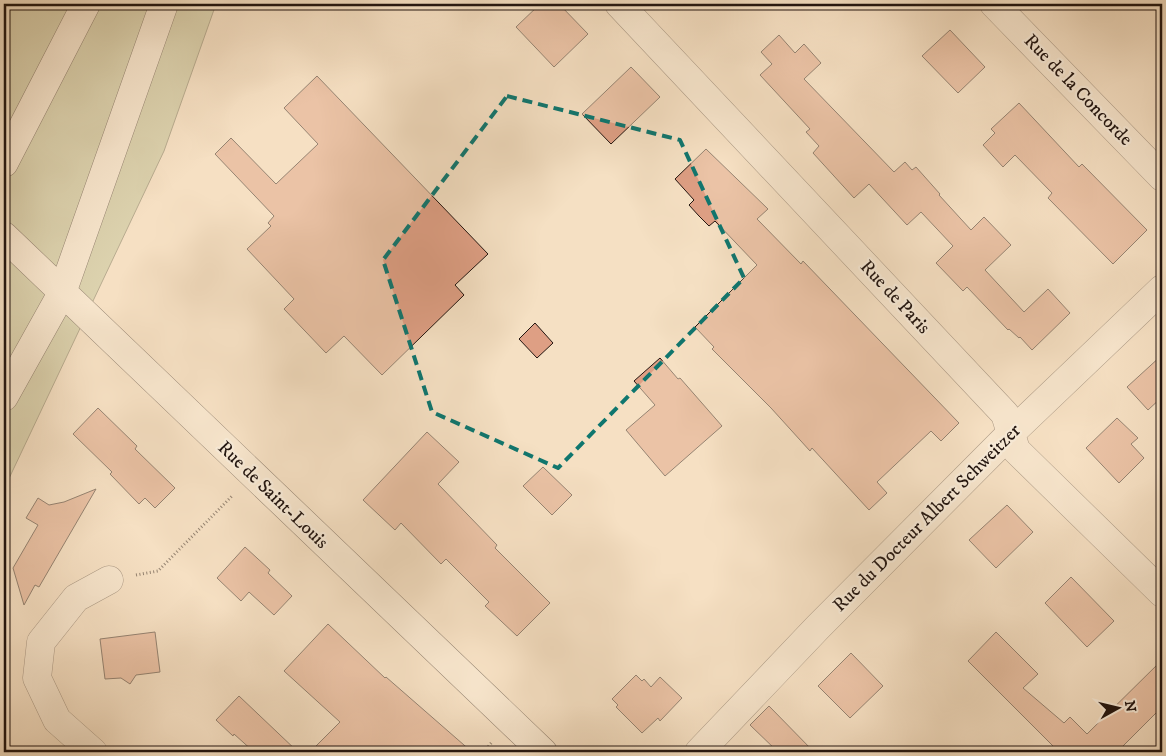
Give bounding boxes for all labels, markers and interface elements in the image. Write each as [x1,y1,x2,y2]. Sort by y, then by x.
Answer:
street label: Rue de la Concorde [1019,29,1137,151]
street label: Rue de Paris [855,255,935,339]
street label: Rue du Docteur Albert Schweitzer [828,419,1026,617]
street label: Rue de Saint-Louis [213,436,333,554]
north arrow [1094,684,1144,734]
text: N [1120,699,1140,714]

